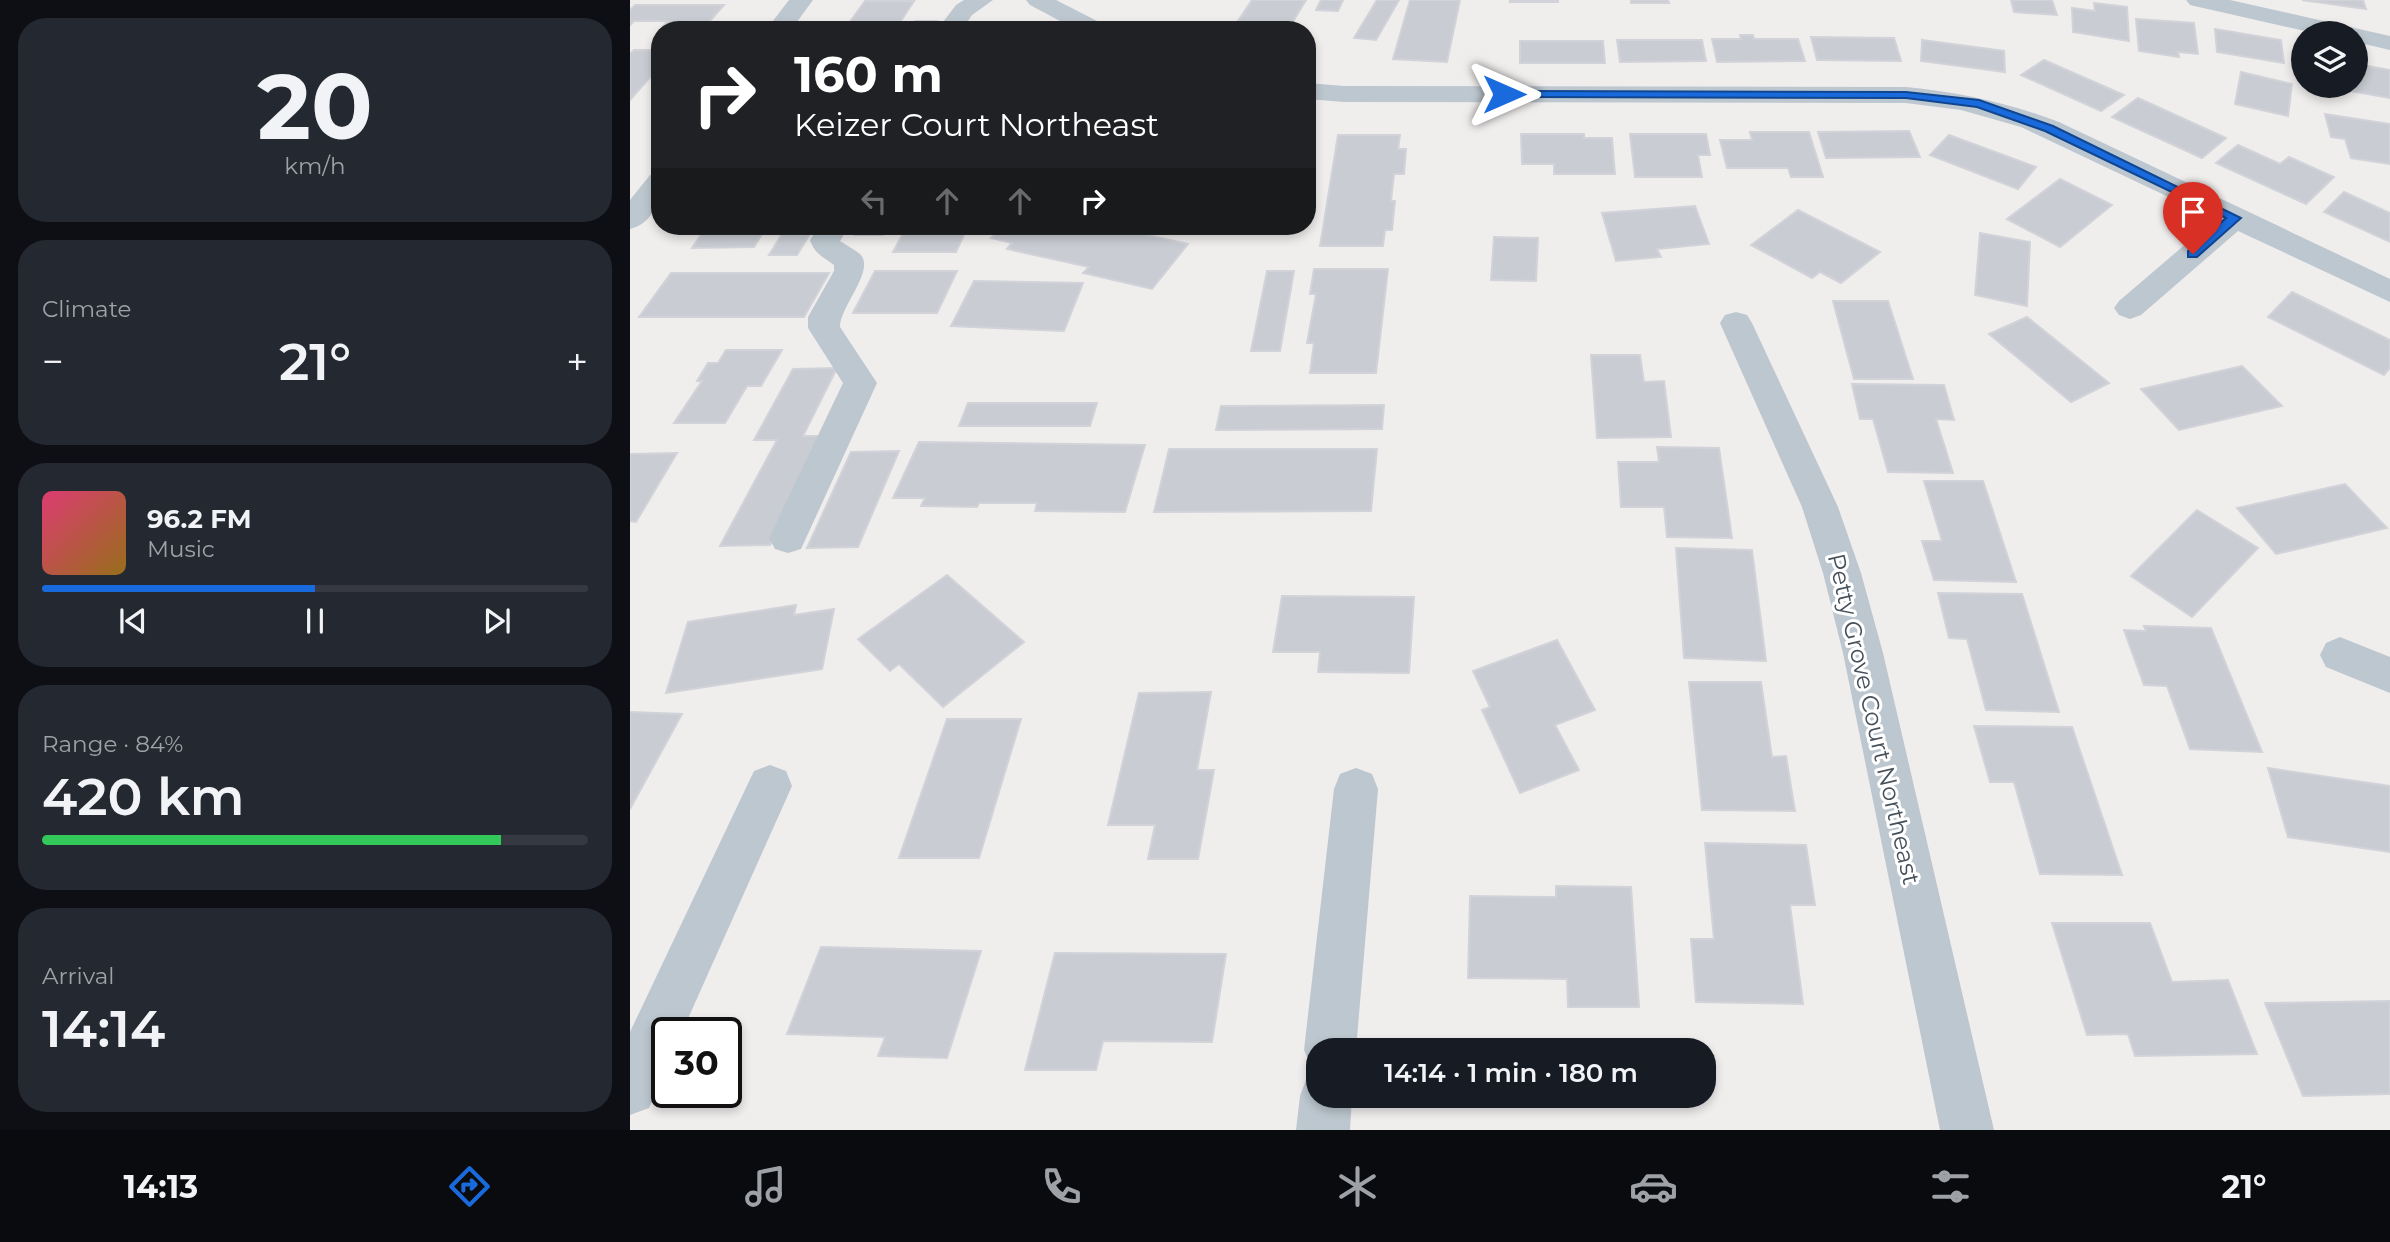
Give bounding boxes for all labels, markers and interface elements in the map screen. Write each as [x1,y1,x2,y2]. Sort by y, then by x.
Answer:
map controls [2291,21,2368,98]
button: layers [2291,21,2368,98]
text: 160 m [794,45,943,104]
icon: right [679,49,770,140]
text: 20 [257,51,373,162]
position arrow [1467,57,1541,131]
text: Keizer Court Northeast [794,105,1159,144]
text: km/h [284,152,346,180]
icon: left [855,182,893,220]
icon: ahead [928,182,966,220]
icon: ahead [1001,182,1039,220]
icon: right [1074,182,1112,220]
pin [2163,182,2223,254]
icon: arrive [2174,193,2212,231]
text: Climate [42,295,131,323]
text: 21° [279,330,351,393]
text: − [42,338,64,385]
text: + [566,338,588,385]
text: 96.2 FM [147,503,252,535]
text: Music [147,535,215,563]
street label: Petty Grove Court Northeast [1822,551,1926,888]
icon: previous [114,602,152,640]
icon: pause [296,602,334,640]
icon: next [478,602,516,640]
text: Range · 84% [42,730,183,758]
text: 420 km [42,765,244,828]
text: Arrival [42,962,115,990]
text: 14:14 [42,997,165,1060]
speed limit sign: 30 [651,1017,742,1108]
text: 14:14 · 1 min · 180 m [1384,1057,1638,1089]
icon: directions [445,1162,494,1211]
icon: music [741,1162,790,1211]
icon: phone [1037,1162,1086,1211]
icon: climate [1333,1162,1382,1211]
icon: car [1629,1162,1678,1211]
icon: filters [1926,1162,1975,1211]
text: 14:13 [124,1167,198,1206]
text: 21° [2222,1167,2266,1206]

